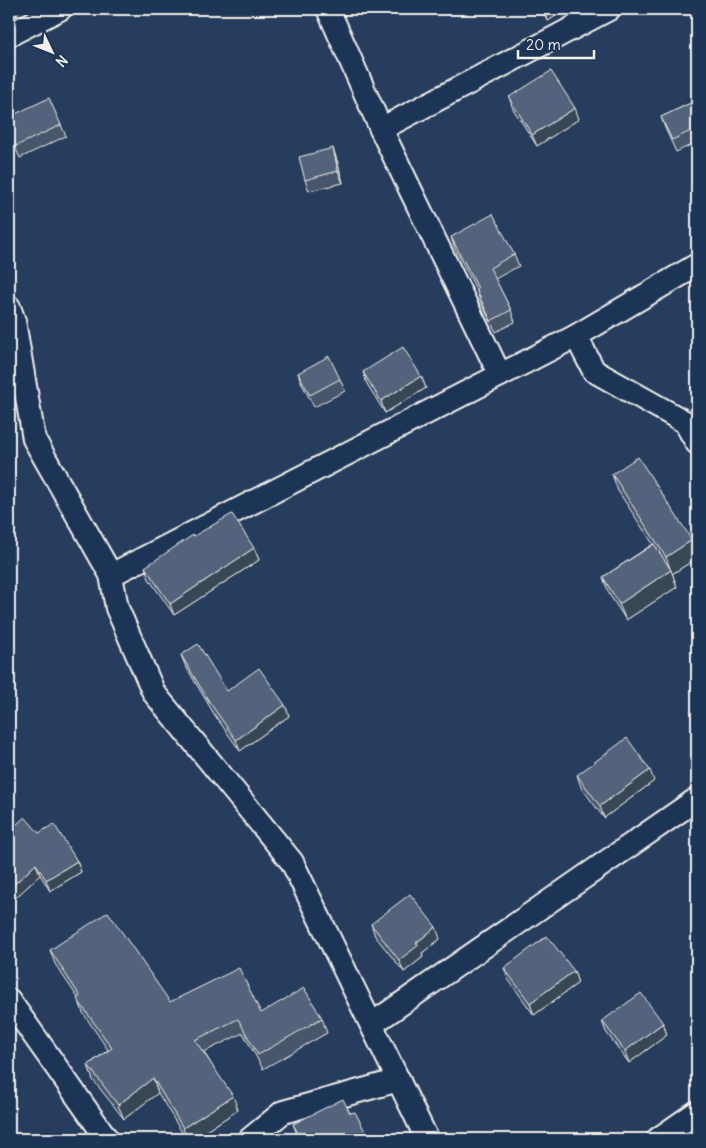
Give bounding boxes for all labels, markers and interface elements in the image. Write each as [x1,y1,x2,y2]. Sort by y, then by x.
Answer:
north arrow [28,28,78,78]
scale bar [518,28,595,60]
text: 20 m [526,35,561,54]
text: N [52,51,71,71]

